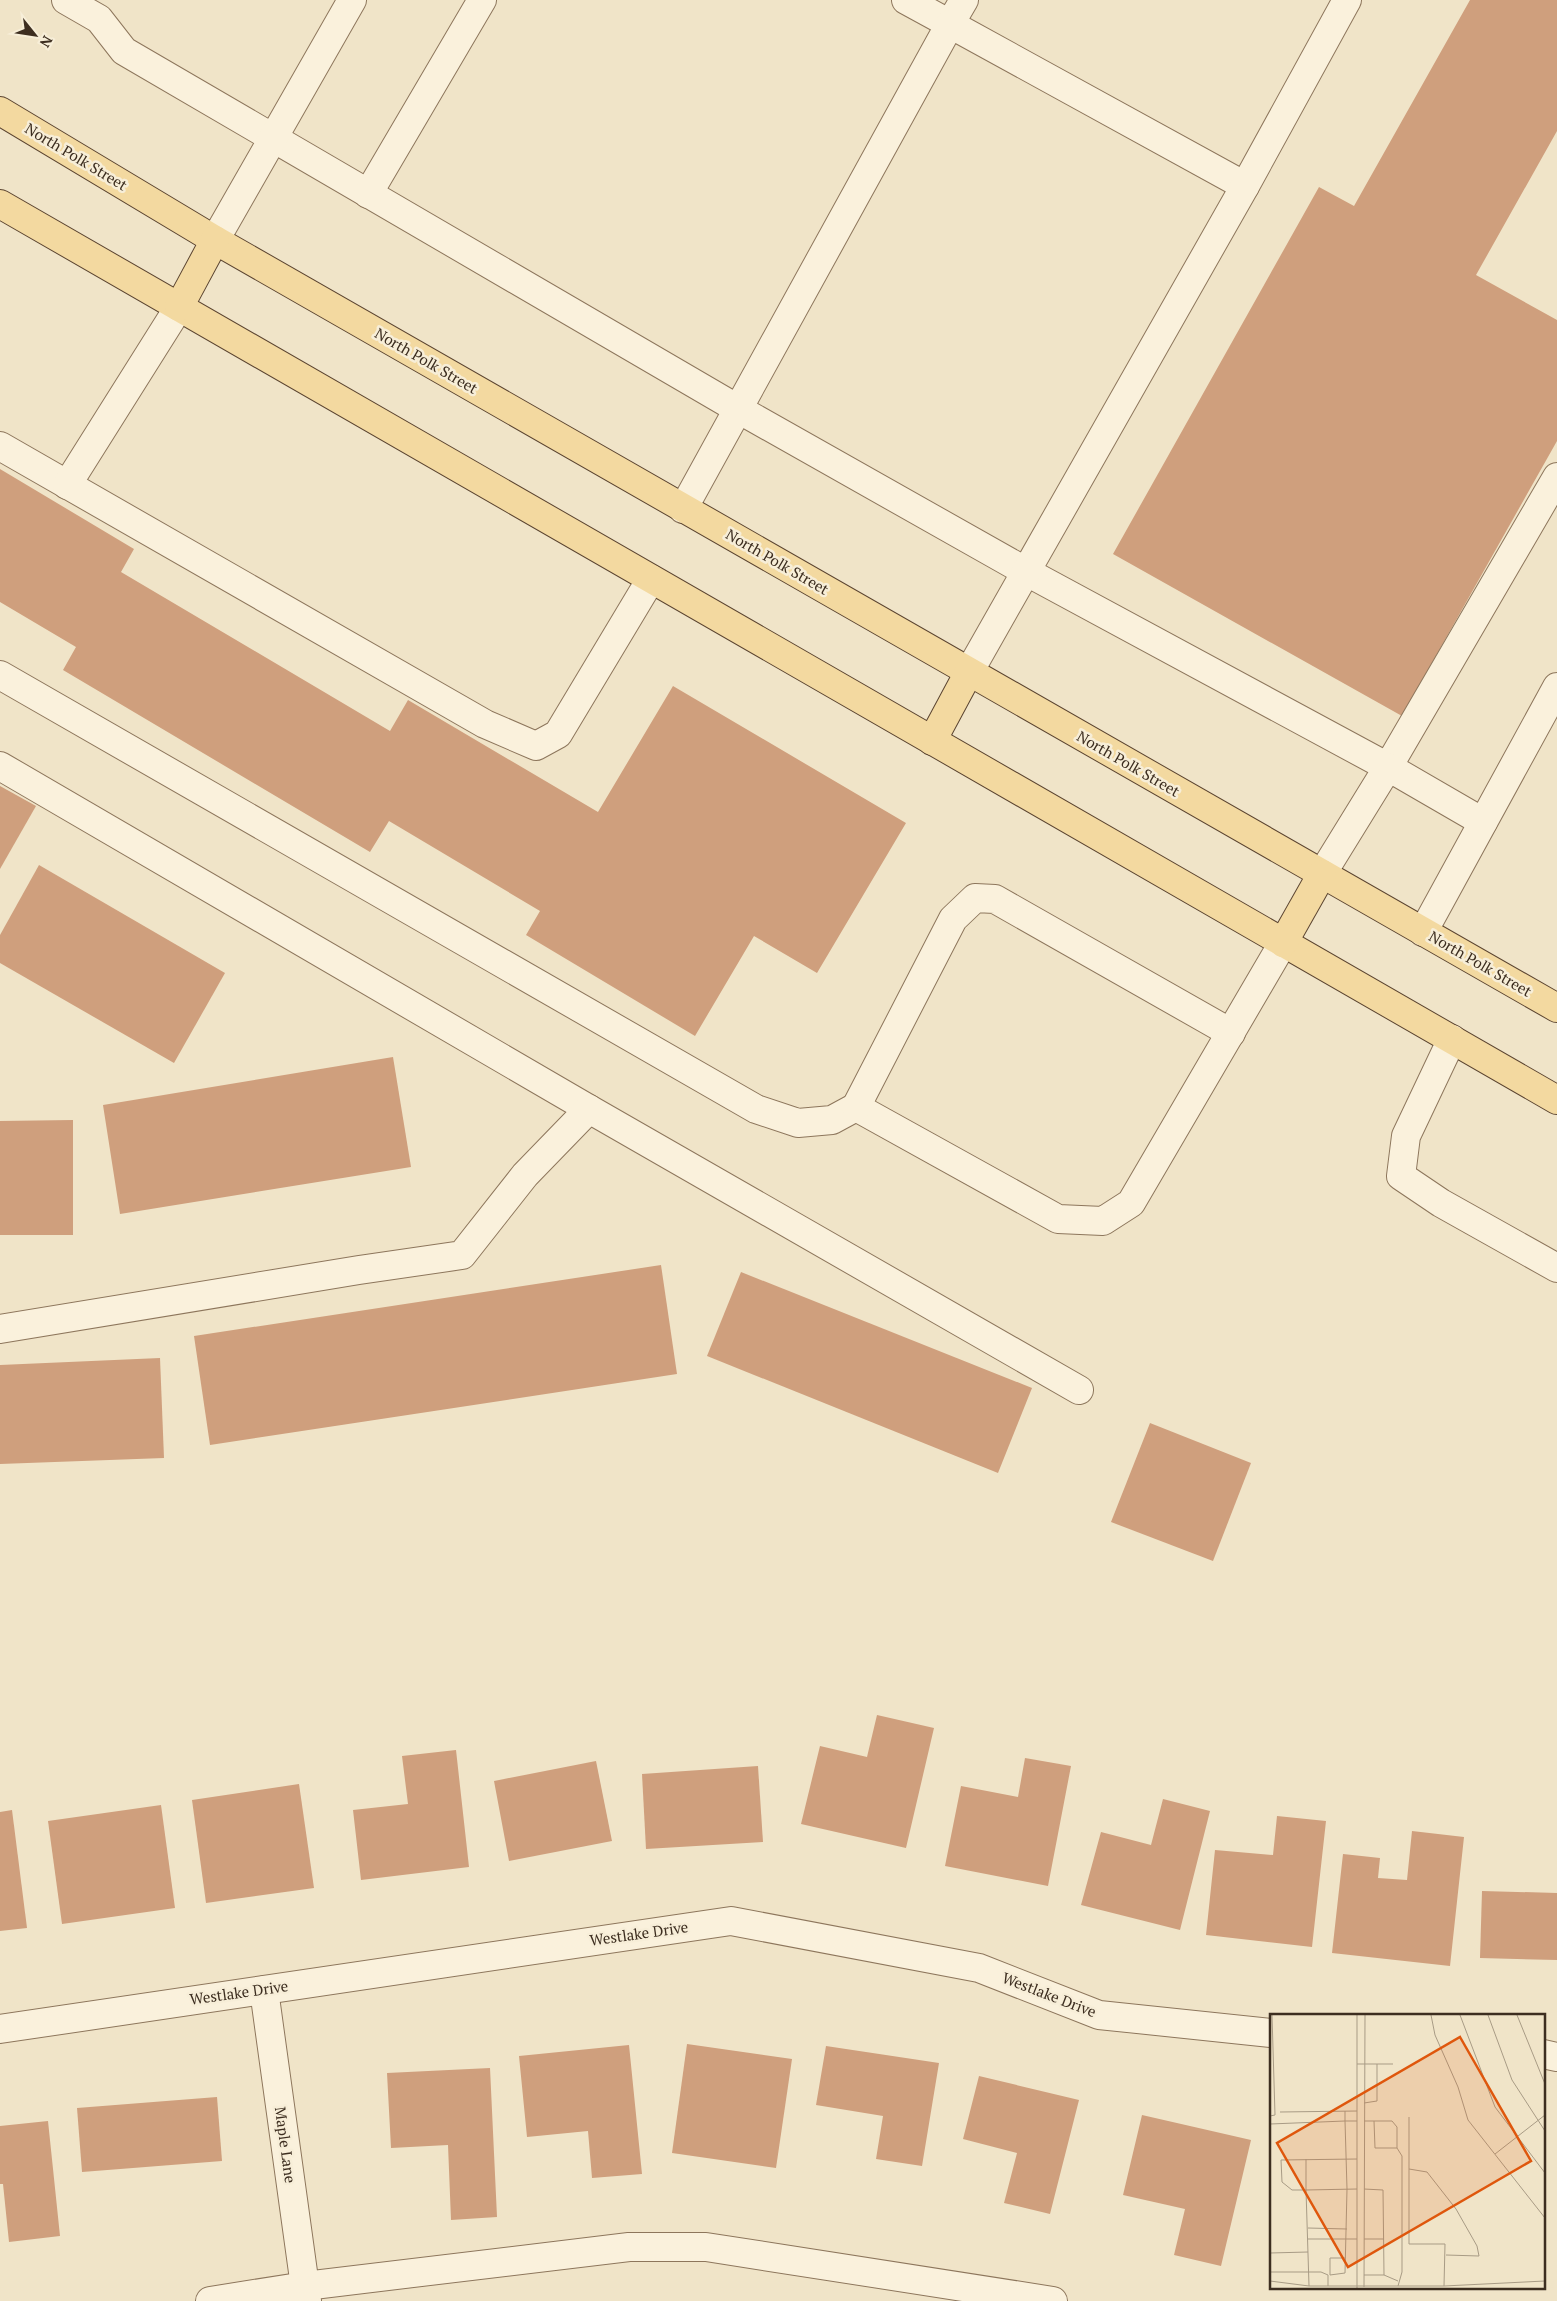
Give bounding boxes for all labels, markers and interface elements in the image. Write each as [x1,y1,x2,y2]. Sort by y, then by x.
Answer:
north arrow [10,10,60,60]
text: N [36,32,58,51]
street label: North Polk Street [22,118,132,195]
street label: North Polk Street [371,323,482,398]
street label: North Polk Street [722,524,833,599]
street label: North Polk Street [1073,726,1184,801]
street label: North Polk Street [1425,926,1536,1001]
street label: Westlake Drive [588,1916,689,1950]
street label: Westlake Drive [999,1967,1099,2021]
street label: Westlake Drive [188,1975,289,2009]
inset map [1270,2014,1544,2288]
street label: Maple Lane [271,2105,301,2184]

